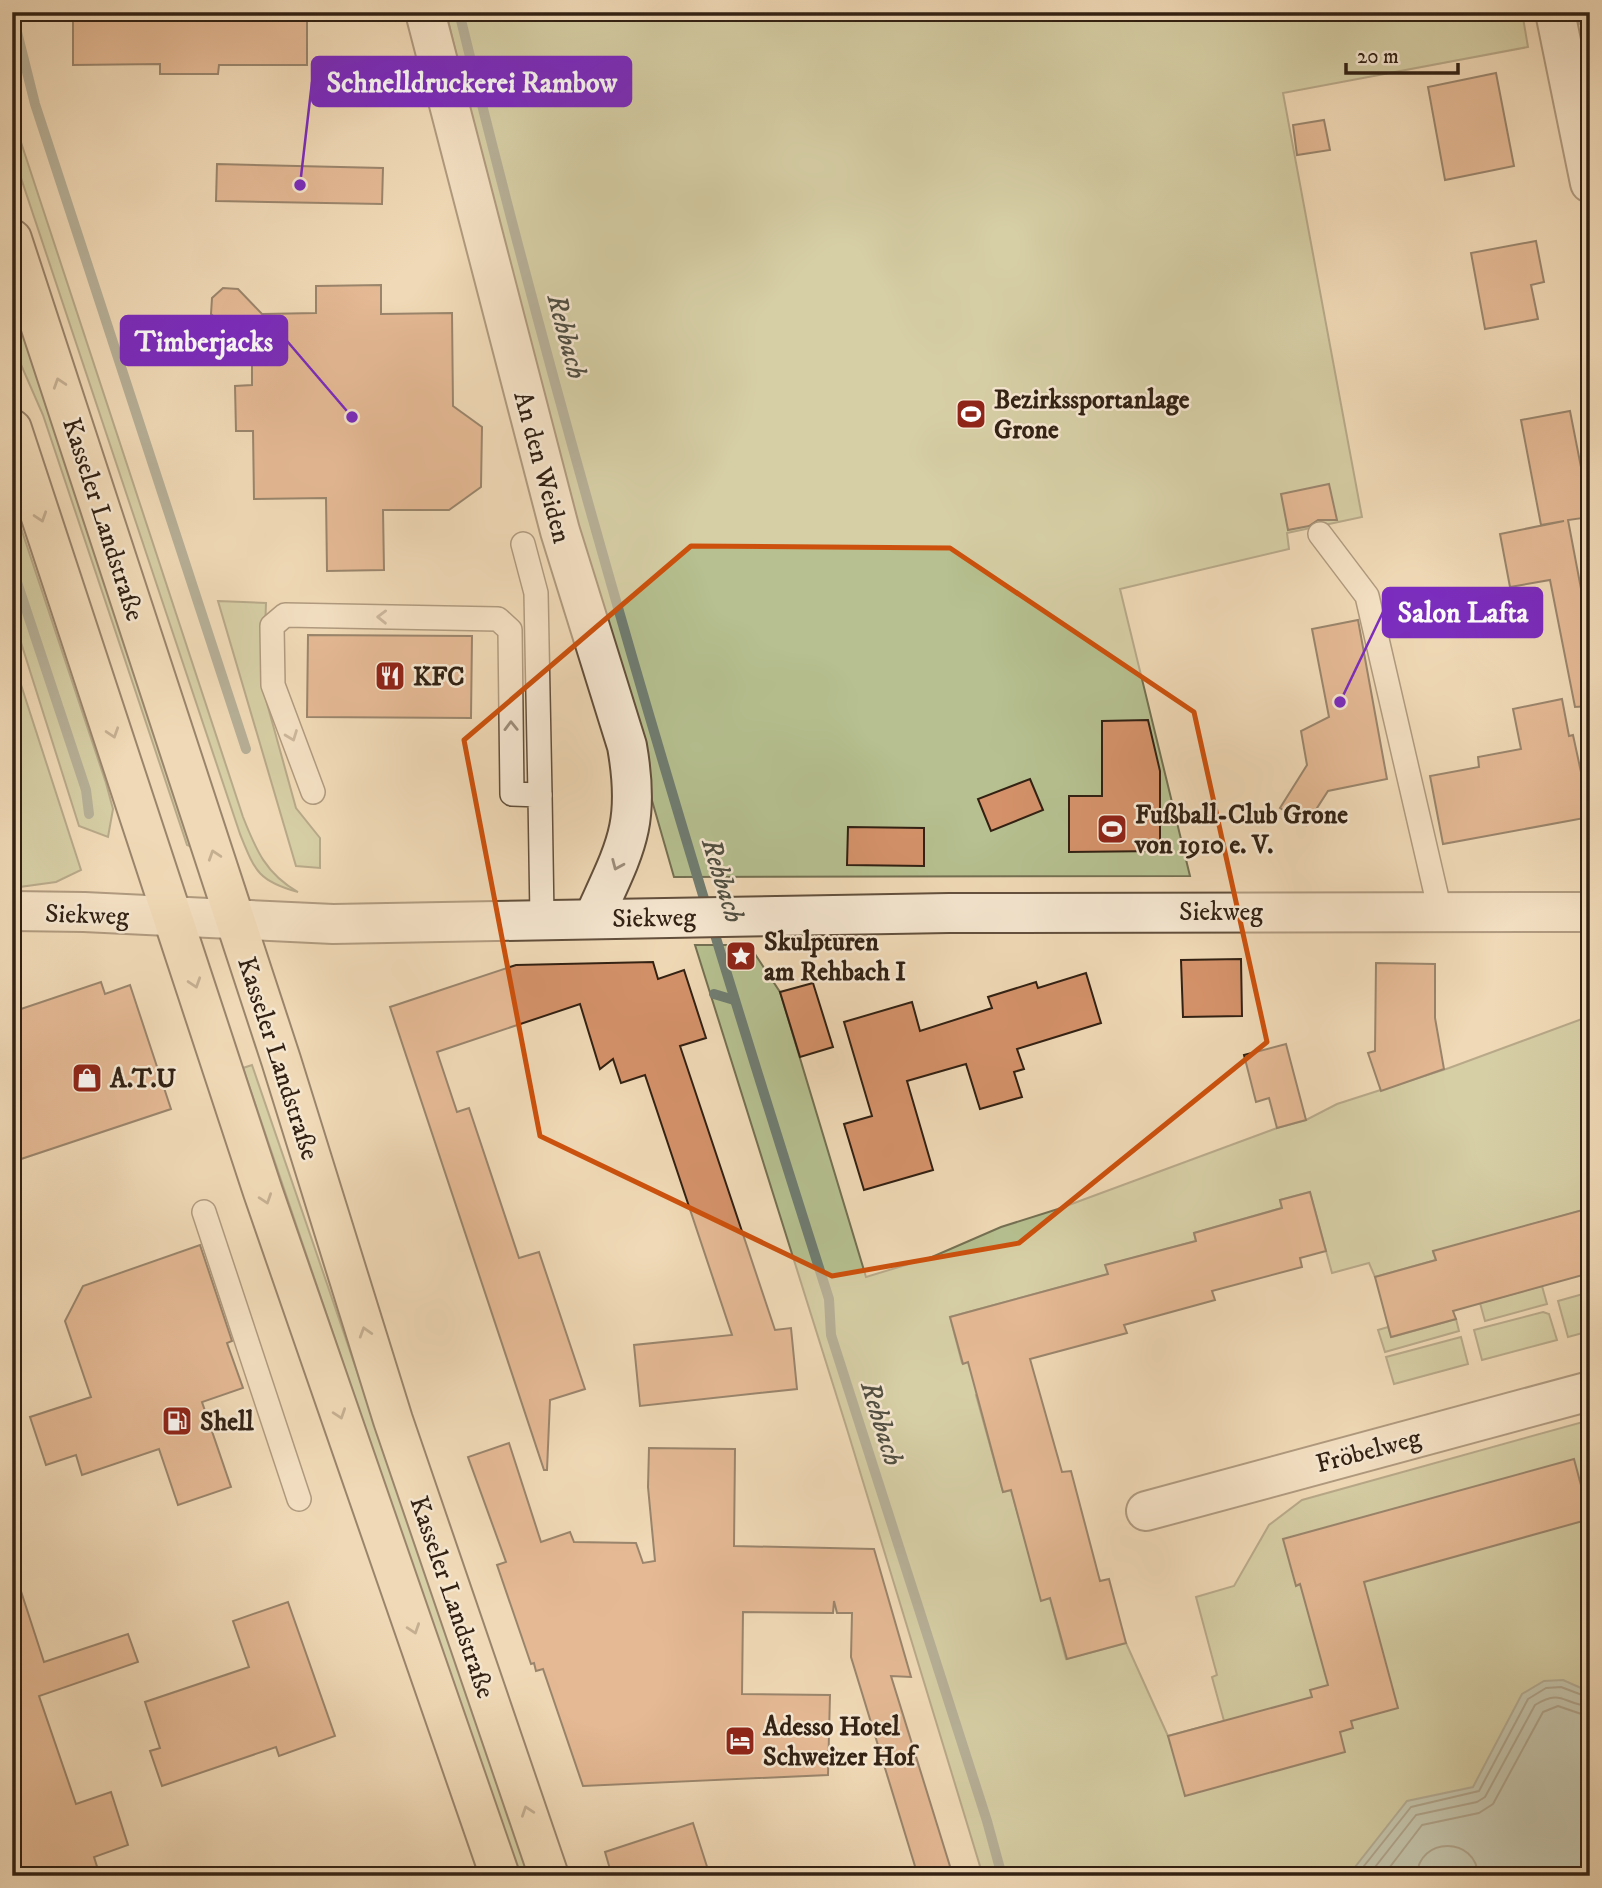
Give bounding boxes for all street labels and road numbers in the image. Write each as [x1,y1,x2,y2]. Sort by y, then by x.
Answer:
street label: An den Weiden [505,388,578,547]
street label: Kasseler Landstraße [54,414,151,625]
street label: Siekweg [1179,896,1263,929]
street label: Siekweg [44,898,130,933]
street label: Siekweg [612,901,697,936]
street label: Kasseler Landstraße [229,953,326,1164]
street label: Fröbelweg [1312,1422,1425,1481]
street label: Kasseler Landstraße [402,1492,502,1703]

